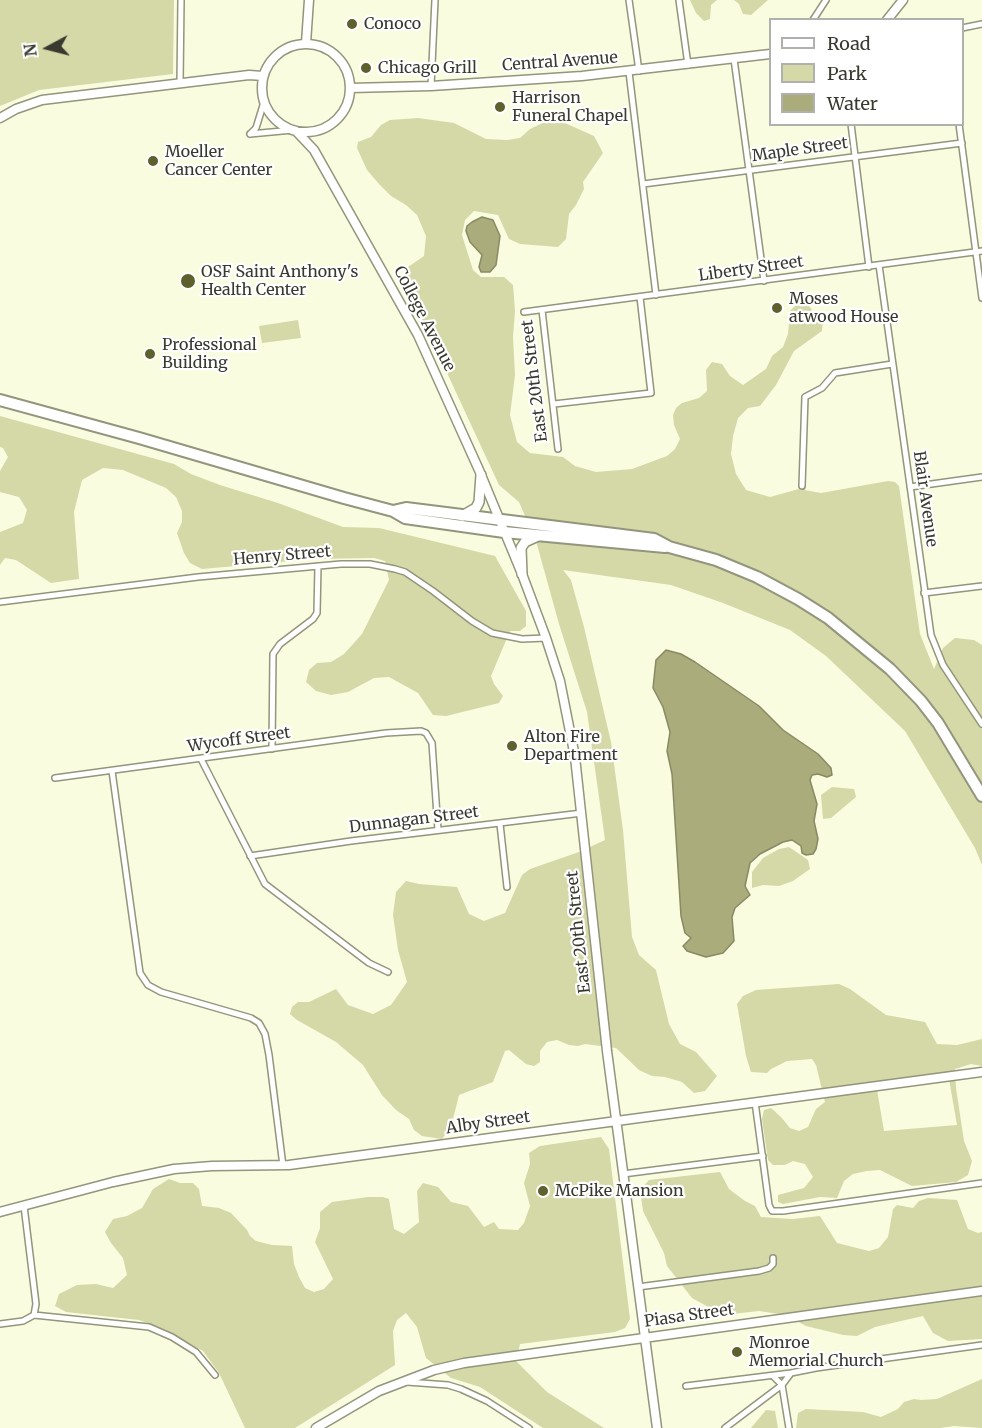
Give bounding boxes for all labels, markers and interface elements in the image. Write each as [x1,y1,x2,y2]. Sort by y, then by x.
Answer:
place label: Conoco [364,14,421,34]
marker: Conoco [345,17,359,31]
north arrow [18,18,78,78]
legend [769,18,964,126]
text: Road [827,32,871,55]
text: N [19,43,41,58]
street label: Central Avenue [502,48,618,76]
place label: Chicago Grill [378,58,477,78]
marker: Chicago Grill [359,61,373,75]
text: Park [827,62,867,85]
place label: Harrison Funeral Chapel [512,88,628,126]
text: Water [827,92,878,115]
marker: Harrison Funeral Chapel [493,100,507,114]
street label: Maple Street [751,134,849,166]
place label: Moeller Cancer Center [165,142,272,180]
marker: Moeller Cancer Center [146,154,160,168]
street label: Liberty Street [697,252,805,286]
place label: OSF Saint Anthony's Health Center [201,262,358,300]
street label: College Avenue [389,263,459,375]
marker: OSF Saint Anthony's Health Center [179,272,197,290]
place label: Moses atwood House [789,289,898,327]
marker: Moses atwood House [770,301,784,315]
street label: East 20th Street [518,319,552,443]
place label: Professional Building [162,335,257,373]
marker: Professional Building [143,347,157,361]
street label: Blair Avenue [909,450,941,548]
street label: Henry Street [232,542,332,570]
street label: Wycoff Street [186,723,292,757]
place label: Alton Fire Department [524,727,618,765]
marker: Alton Fire Department [505,739,519,753]
street label: Dunnagan Street [348,803,480,837]
street label: East 20th Street [563,870,595,994]
street label: Alby Street [445,1108,531,1138]
place label: McPike Mansion [555,1181,684,1201]
marker: McPike Mansion [536,1184,550,1198]
street label: Piasa Street [643,1300,735,1332]
place label: Monroe Memorial Church [749,1333,884,1371]
marker: Monroe Memorial Church [730,1345,744,1359]

